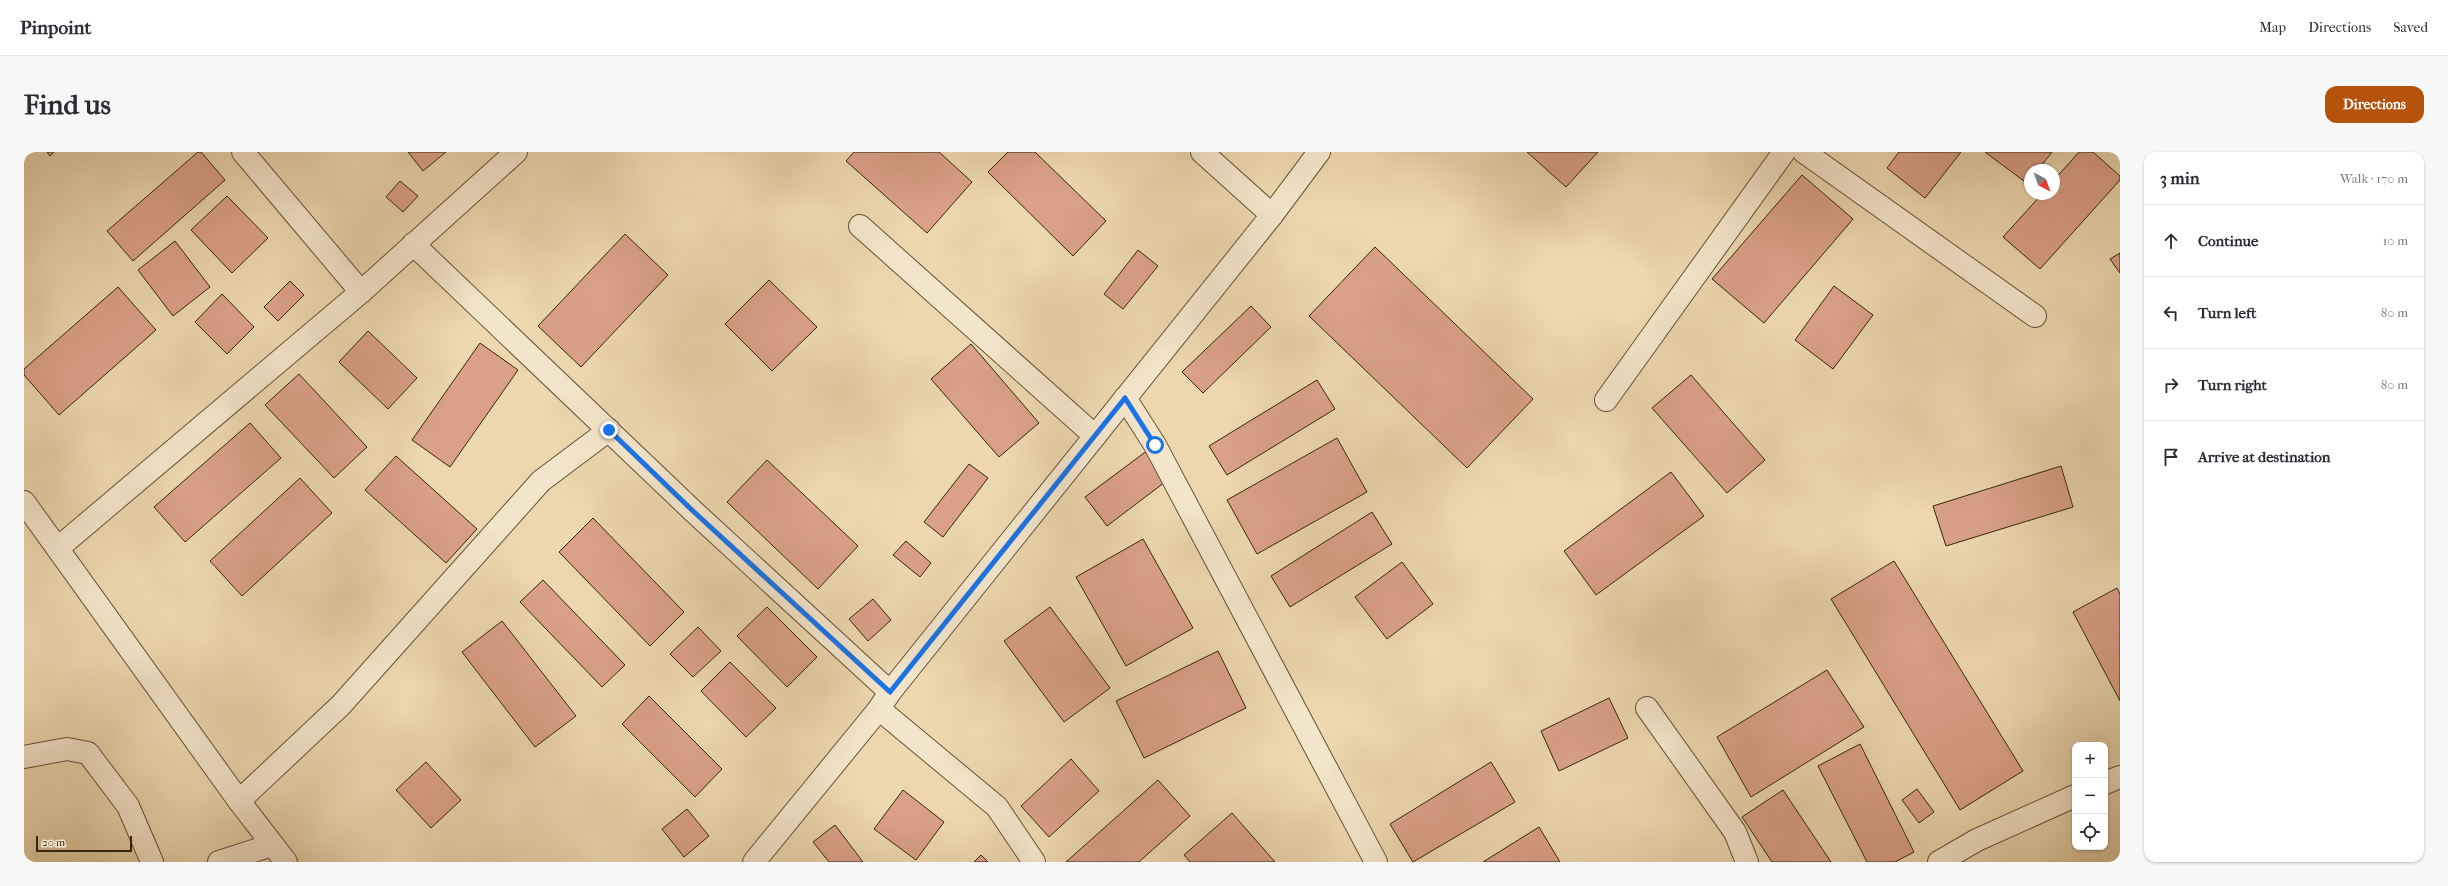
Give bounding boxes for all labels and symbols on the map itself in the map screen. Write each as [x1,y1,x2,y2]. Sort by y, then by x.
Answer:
north arrow [2024,164,2060,200]
route end [600,421,618,439]
route start [1146,436,1164,454]
scale bar [36,834,132,853]

